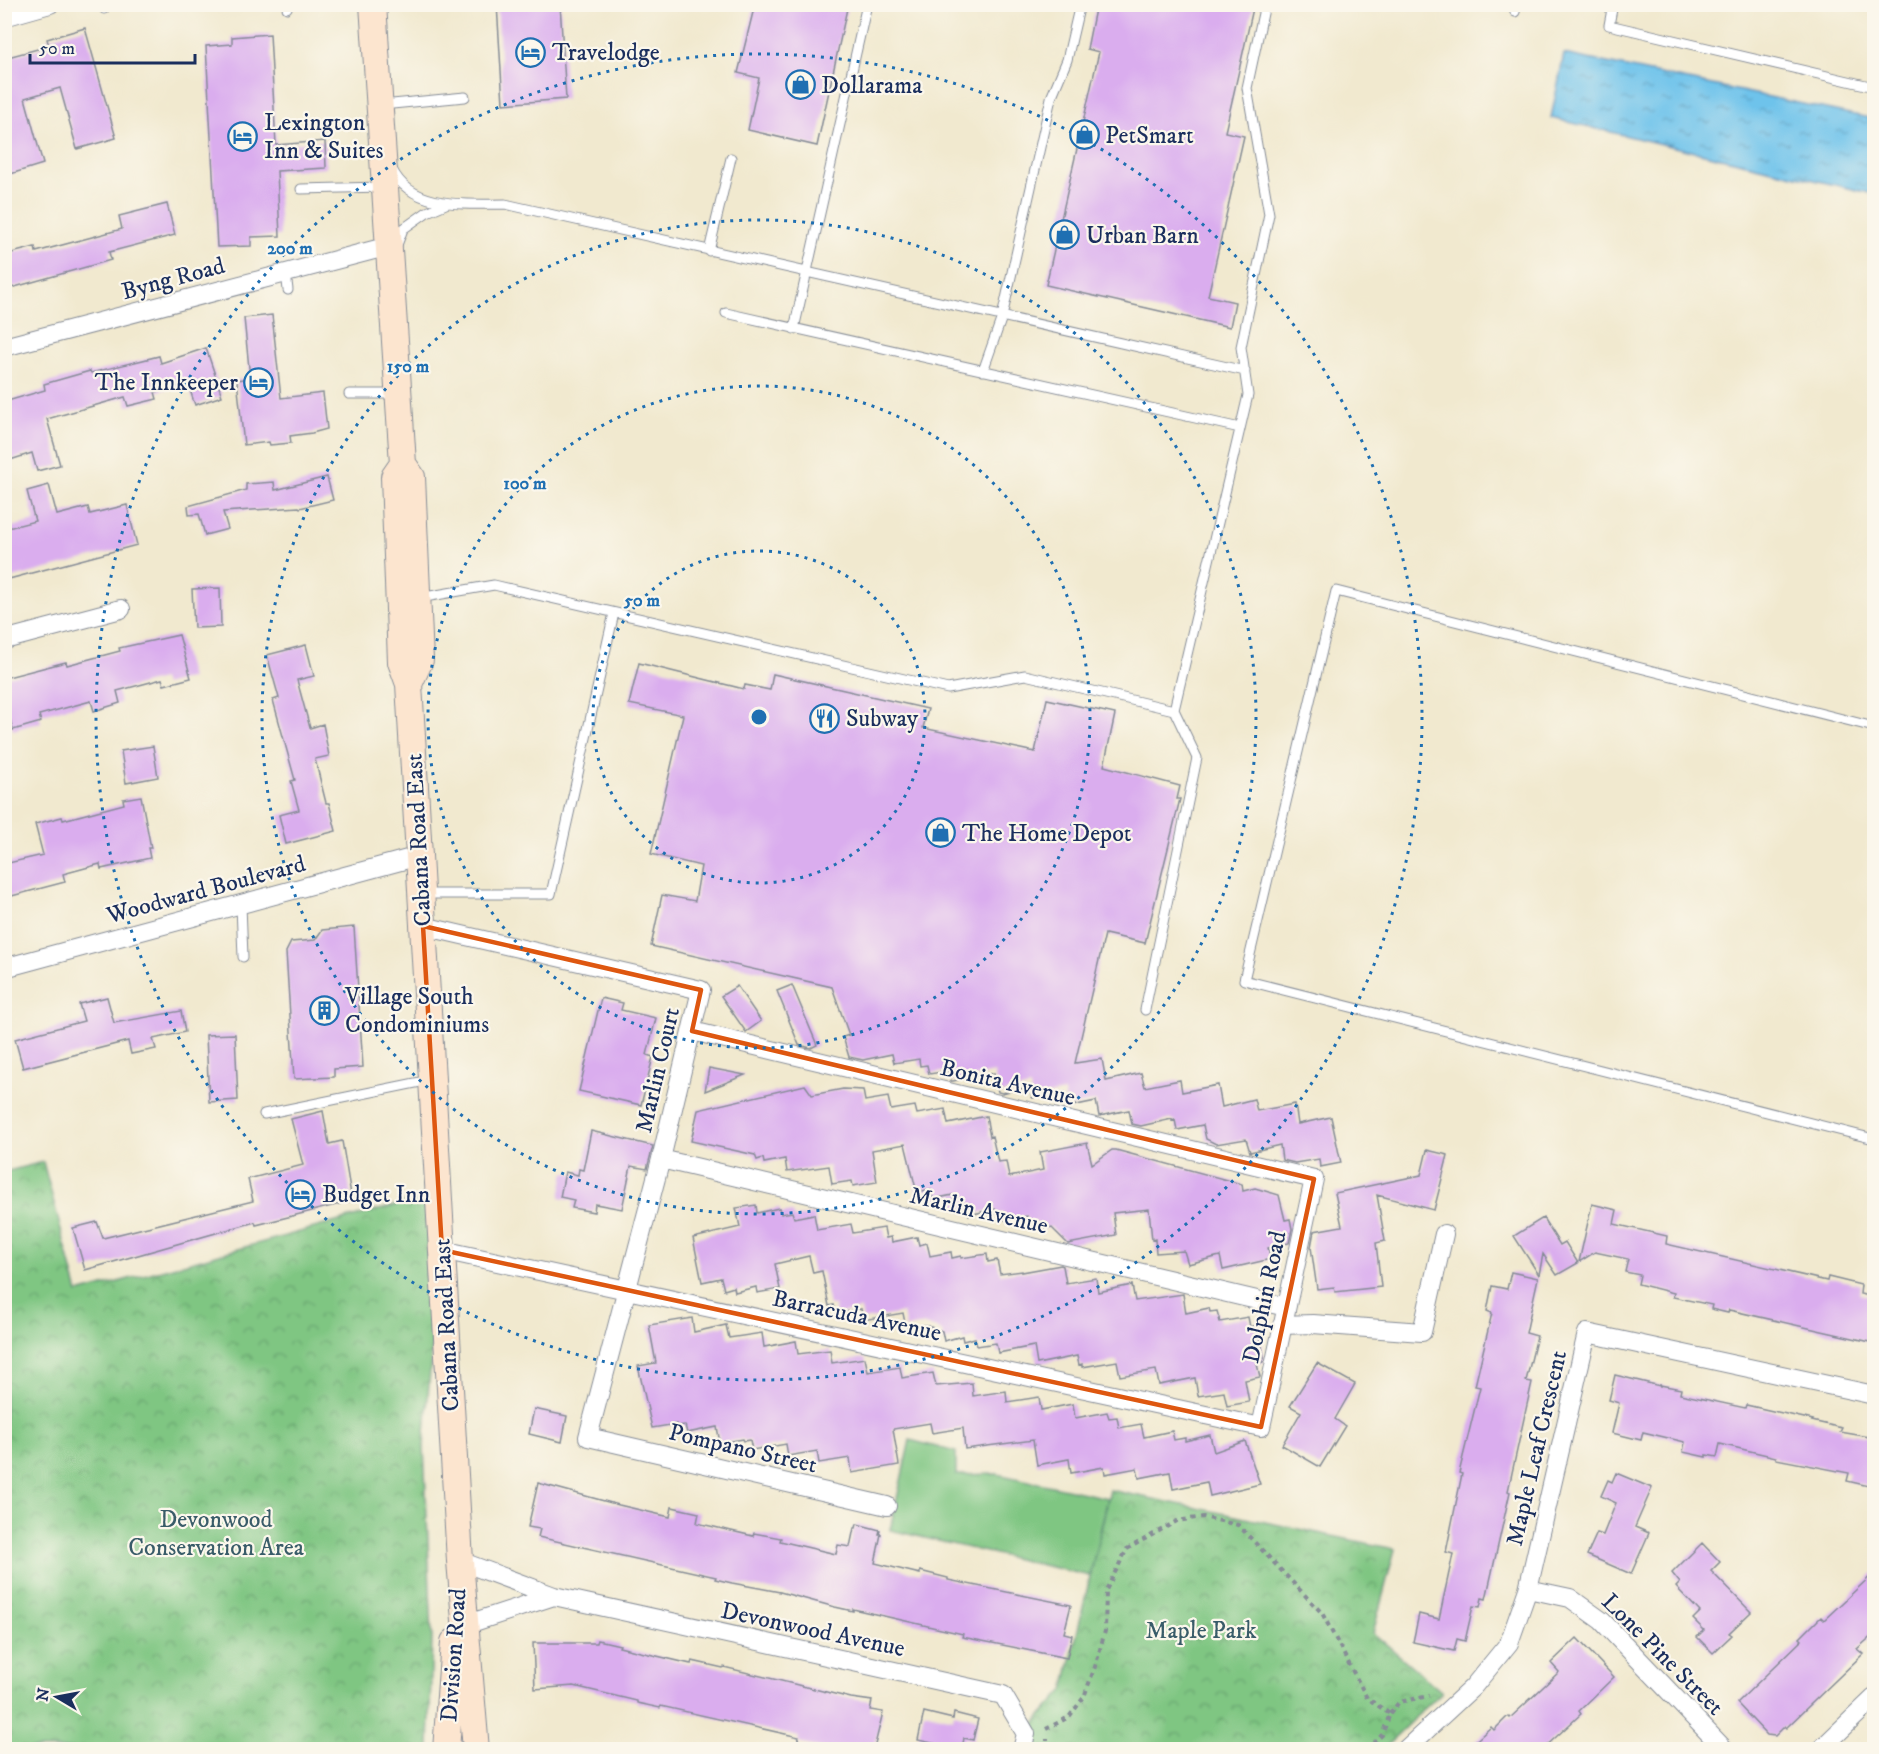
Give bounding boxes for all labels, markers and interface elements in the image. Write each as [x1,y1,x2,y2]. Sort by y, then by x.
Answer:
scale bar [30,27,195,65]
hotel icon: Travelodge [515,36,547,68]
text: 50 m [39,38,75,60]
place label: Travelodge [552,38,660,68]
shop icon: Dollarama [784,69,816,101]
place label: Dollarama [821,71,923,101]
place label: Lexington Inn & Suites [264,108,384,166]
shop icon: PetSmart [1068,119,1100,151]
hotel icon: Lexington Inn & Suites [227,120,259,152]
place label: PetSmart [1105,121,1194,151]
shop icon: Urban Barn [1049,219,1081,251]
place label: Urban Barn [1086,221,1199,251]
text: 200 m [267,238,313,260]
street label: Byng Road [118,251,228,307]
text: 150 m [387,356,430,378]
hotel icon: The Innkeeper [243,366,275,398]
place label: The Innkeeper [95,368,238,398]
text: 100 m [503,473,547,495]
text: 50 m [623,590,660,612]
restaurant icon: Subway [809,702,841,734]
place label: Subway [846,704,919,734]
centre of rings [749,707,769,727]
street label: Cabana Road East [399,752,439,927]
shop icon: The Home Depot [925,817,957,849]
place label: The Home Depot [962,819,1132,849]
street label: Woodward Boulevard [103,849,309,931]
place label: Village South Condominiums [344,982,489,1040]
building icon: Village South Condominiums [308,994,340,1026]
street label: Marlin Court [629,1004,687,1136]
street label: Bonita Avenue [937,1053,1078,1113]
hotel icon: Budget Inn [285,1178,317,1210]
place label: Budget Inn [322,1180,431,1210]
street label: Marlin Avenue [907,1180,1051,1241]
street label: Dolphin Road [1236,1228,1294,1366]
street label: Cabana Road East [427,1237,467,1412]
street label: Barracuda Avenue [770,1283,944,1349]
street label: Maple Leaf Crescent [1500,1347,1574,1549]
street label: Pompano Street [666,1417,820,1481]
park label: Devonwood Conservation Area [128,1505,305,1563]
street label: Division Road [434,1587,474,1723]
street label: Lone Pine Street [1595,1587,1730,1722]
street label: Devonwood Avenue [718,1596,908,1664]
park label: Maple Park [1145,1616,1257,1646]
north arrow [27,1667,87,1727]
text: N [32,1686,54,1703]

